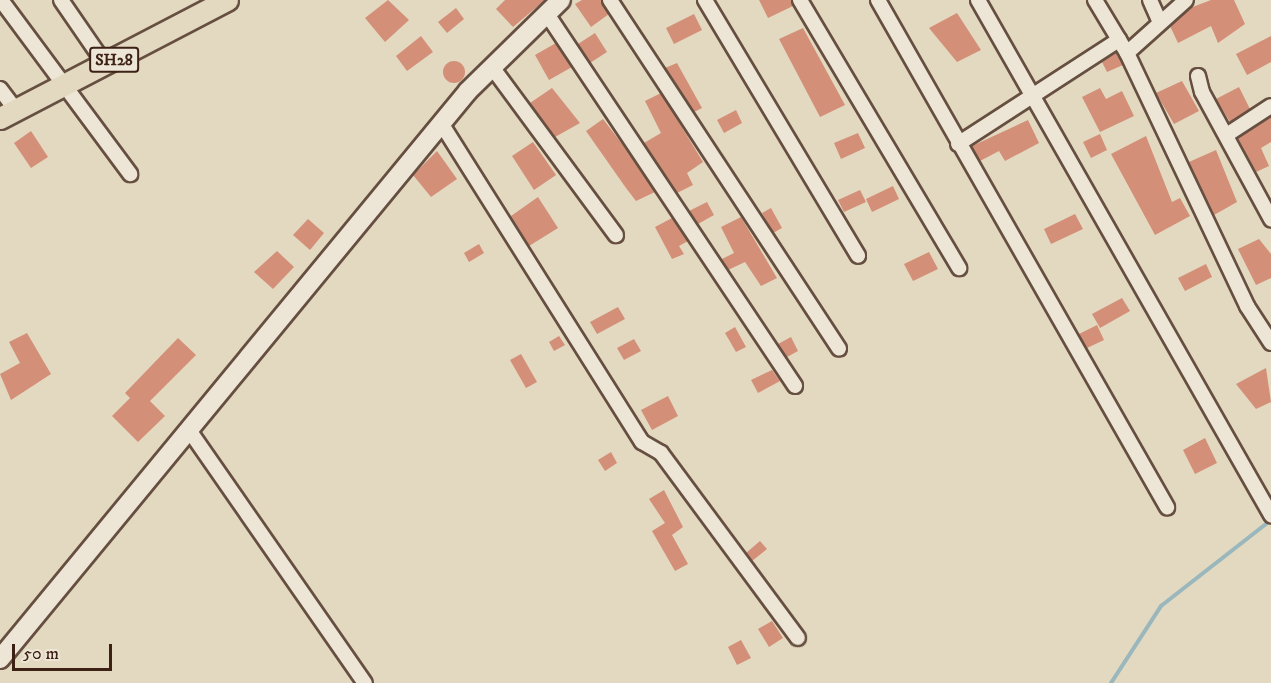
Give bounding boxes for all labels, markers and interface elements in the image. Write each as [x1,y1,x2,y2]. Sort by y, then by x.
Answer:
road number: SH28 [88,47,140,73]
scale bar [15,632,116,670]
text: 50 m [23,643,59,665]

